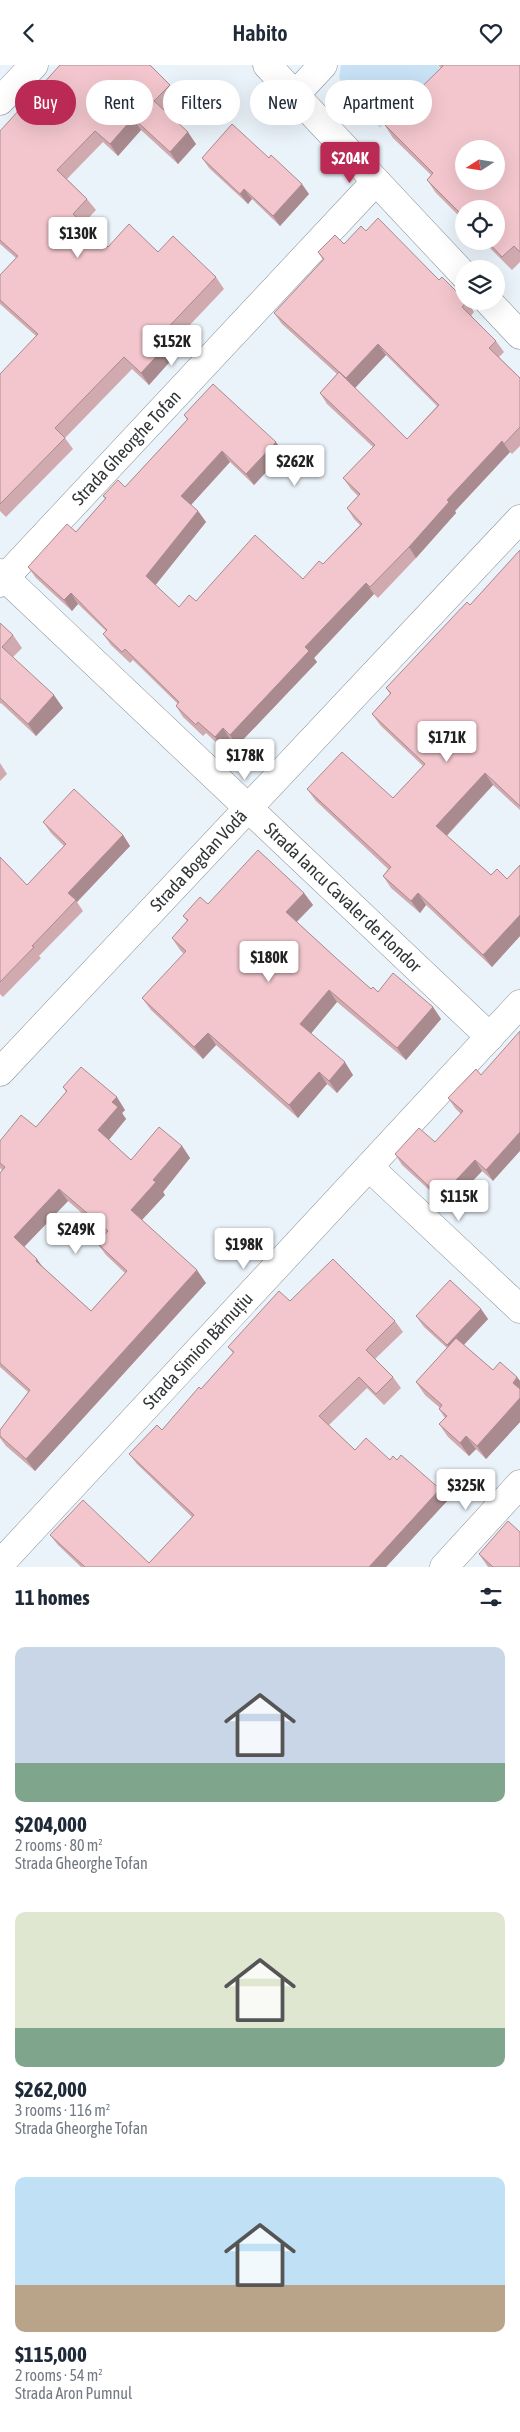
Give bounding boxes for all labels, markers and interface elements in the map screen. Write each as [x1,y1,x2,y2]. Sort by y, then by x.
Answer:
icon: back [15,19,43,47]
icon: heart [477,19,505,47]
text: Habito [233,20,287,46]
chip: Buy [15,80,76,125]
chip: Rent [86,80,153,125]
chip: Filters [163,80,240,125]
chip: New [250,80,315,125]
chip: Apartment [325,80,432,125]
north arrow [455,140,505,190]
map controls [455,140,505,310]
pin: $204K [315,141,385,184]
text: $204K [331,149,369,167]
button: locate [455,200,505,250]
pin: $130K [43,217,113,259]
text: $130K [59,224,97,242]
button: layers [455,260,505,310]
pin: $152K [137,325,207,367]
text: $152K [153,332,191,350]
street label: Strada Gheorghe Tofan [67,386,185,509]
pin: $262K [260,445,330,487]
text: $262K [276,452,314,470]
pin: $171K [412,721,482,763]
text: $171K [428,728,466,746]
pin: $178K [210,739,280,781]
text: $178K [226,746,264,764]
street label: Strada Bogdan Vodă [146,805,251,916]
street label: Strada Iancu Cavaler de Flondor [260,818,426,977]
pin: $180K [234,941,304,983]
text: $180K [250,948,288,966]
pin: $115K [424,1179,494,1222]
text: $115K [440,1187,478,1205]
pin: $249K [41,1213,111,1255]
text: $249K [57,1220,95,1238]
pin: $198K [209,1227,279,1270]
text: $198K [225,1235,263,1253]
street label: Strada Simion Bărnuțiu [138,1288,257,1413]
pin: $325K [431,1469,501,1511]
text: $325K [447,1476,485,1494]
icon: filters [477,1583,505,1611]
text: 11 homes [15,1585,90,1609]
icon: home [215,1680,305,1770]
text: $204,000 [15,1812,87,1836]
text: 2 rooms · 80 m² [15,1836,103,1854]
text: Strada Gheorghe Tofan [15,1854,148,1872]
icon: home [215,1945,305,2035]
text: $262,000 [15,2077,87,2101]
text: 3 rooms · 116 m² [15,2101,110,2119]
text: Strada Gheorghe Tofan [15,2119,148,2137]
icon: home [215,2210,305,2300]
text: $115,000 [15,2342,87,2366]
text: 2 rooms · 54 m² [15,2366,103,2384]
text: Strada Aron Pumnul [15,2384,132,2402]

